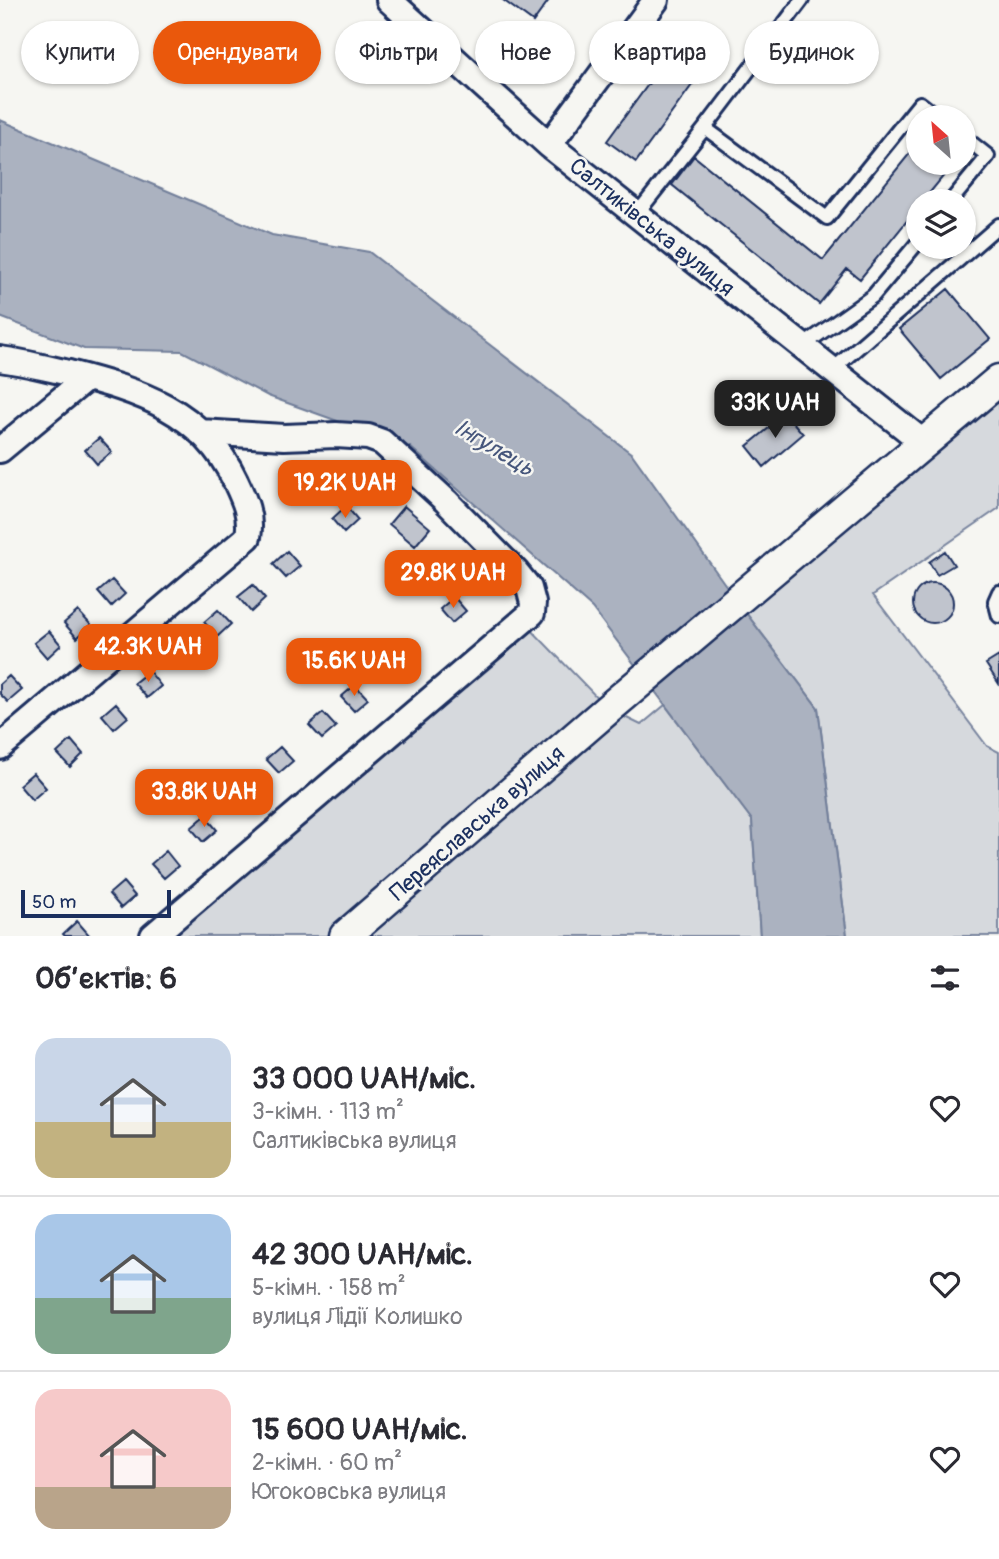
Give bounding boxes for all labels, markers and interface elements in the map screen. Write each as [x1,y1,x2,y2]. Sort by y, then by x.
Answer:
chip: Купити [21,21,139,84]
chip: Орендувати [153,21,321,84]
chip: Фільтри [335,21,461,84]
chip: Нове [475,21,575,84]
chip: Квартира [589,21,730,84]
chip: Будинок [744,21,879,84]
north arrow [906,105,976,175]
map controls [906,105,976,259]
street label: Салтиківська вулиця [563,151,741,303]
button: layers [906,189,976,259]
pin: 33K UAH [710,380,840,440]
text: 33K UAH [730,388,820,417]
water label: Інгулець [449,413,539,483]
pin: 19.2K UAH [265,461,425,520]
text: 19.2K UAH [294,468,396,497]
pin: 29.8K UAH [373,550,533,610]
text: 29.8K UAH [401,558,505,587]
pin: 42.3K UAH [68,624,228,684]
text: 42.3K UAH [94,632,202,661]
pin: 15.6K UAH [274,638,434,698]
text: 15.6K UAH [302,646,406,675]
street label: Переяславська вулиця [384,739,570,907]
pin: 33.8K UAH [124,770,284,829]
text: 33.8K UAH [151,777,257,806]
scale bar [21,887,172,919]
text: 50 m [32,890,76,914]
icon: filters [926,959,964,997]
text: Об’єктів: 6 [35,960,177,997]
text: 33 000 UAH/міс. [252,1060,476,1097]
icon: home [91,1066,175,1150]
icon: heart [926,1089,964,1127]
text: 3-кімн. · 113 m² [252,1097,404,1126]
text: Салтиківська вулиця [252,1126,457,1155]
text: 42 300 UAH/міс. [252,1236,473,1273]
icon: home [91,1242,175,1326]
icon: heart [926,1265,964,1303]
text: 5-кімн. · 158 m² [252,1273,406,1302]
text: вулиця Лідії Колишко [252,1302,463,1331]
text: 15 600 UAH/міс. [252,1411,467,1448]
icon: home [91,1417,175,1501]
icon: heart [926,1440,964,1478]
text: 2-кімн. · 60 m² [252,1448,402,1477]
text: Югоковська вулиця [252,1477,446,1506]

